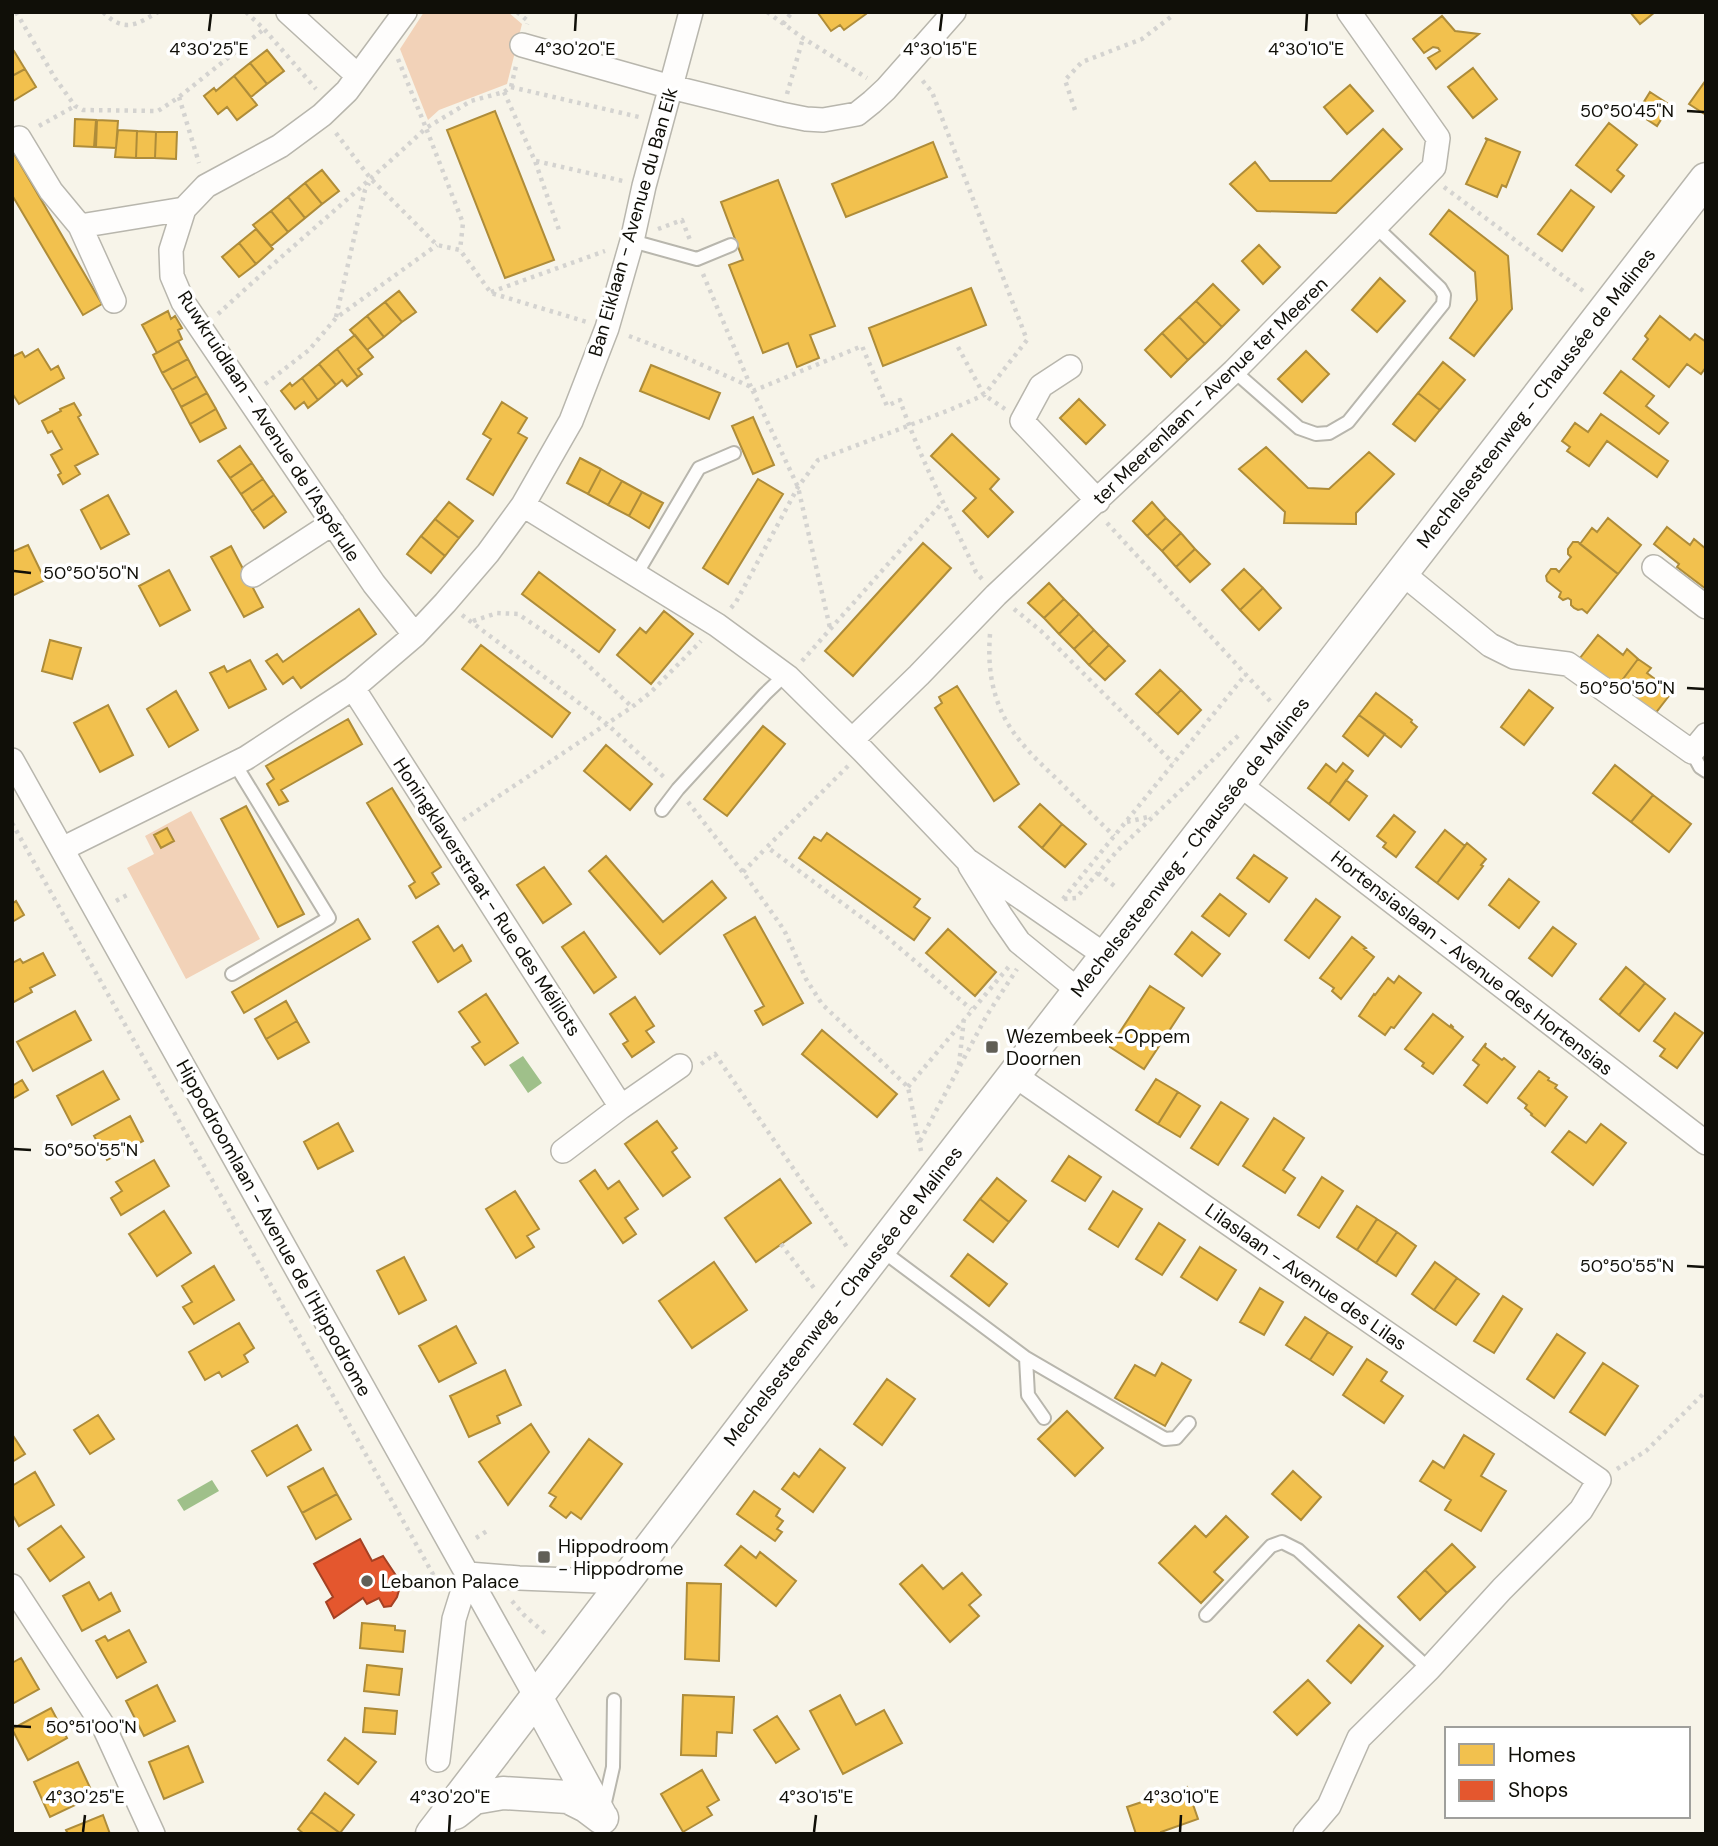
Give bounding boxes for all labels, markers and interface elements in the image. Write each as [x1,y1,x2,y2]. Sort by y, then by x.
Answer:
text: 4°30'25"E [169,37,249,61]
text: 4°30'20"E [535,37,615,61]
text: 4°30'15"E [903,37,977,61]
text: 4°30'10"E [1268,37,1344,61]
street label: Ban Eiklaan - Avenue du Ban Eik [583,84,684,360]
text: 50°50'45"N [1580,99,1674,123]
street label: Mechelsesteenweg - Chaussée de Malines [1411,243,1661,553]
street label: ter Meerenlaan - Avenue ter Meeren [1087,272,1333,510]
street label: Ruwkruidlaan - Avenue de l'Aspérule [172,286,366,566]
text: 50°50'50"N [43,561,139,585]
text: 50°50'50"N [1579,676,1675,700]
street label: Mechelsesteenweg - Chaussée de Malines [1065,692,1315,1002]
street label: Honingklaverstraat - Rue des Mélilots [387,753,587,1041]
street label: Hortensiaslaan - Avenue des Hortensias [1326,845,1618,1081]
place label: Wezembeek-Oppem Doornen [1006,1024,1190,1071]
marker: Wezembeek-Oppem Doornen [984,1039,1000,1055]
street label: Hippodroomlaan - Avenue de l'Hippodrome [171,1055,377,1401]
text: 50°50'55"N [44,1138,138,1162]
street label: Mechelsesteenweg - Chaussée de Malines [718,1141,968,1451]
street label: Lilaslaan - Avenue des Lilas [1200,1198,1412,1356]
text: 50°50'55"N [1580,1254,1674,1278]
place label: Hippodroom - Hippodrome [558,1534,683,1581]
marker: Hippodroom - Hippodrome [536,1549,552,1565]
place label: Lebanon Palace [381,1569,519,1594]
marker: Lebanon Palace [359,1573,375,1589]
text: 50°51'00"N [45,1715,137,1739]
legend [1445,1727,1690,1818]
text: Homes [1508,1741,1576,1769]
text: Shops [1508,1776,1568,1804]
text: 4°30'25"E [45,1785,125,1809]
text: 4°30'20"E [410,1785,490,1809]
text: 4°30'15"E [779,1785,853,1809]
text: 4°30'10"E [1143,1785,1219,1809]

